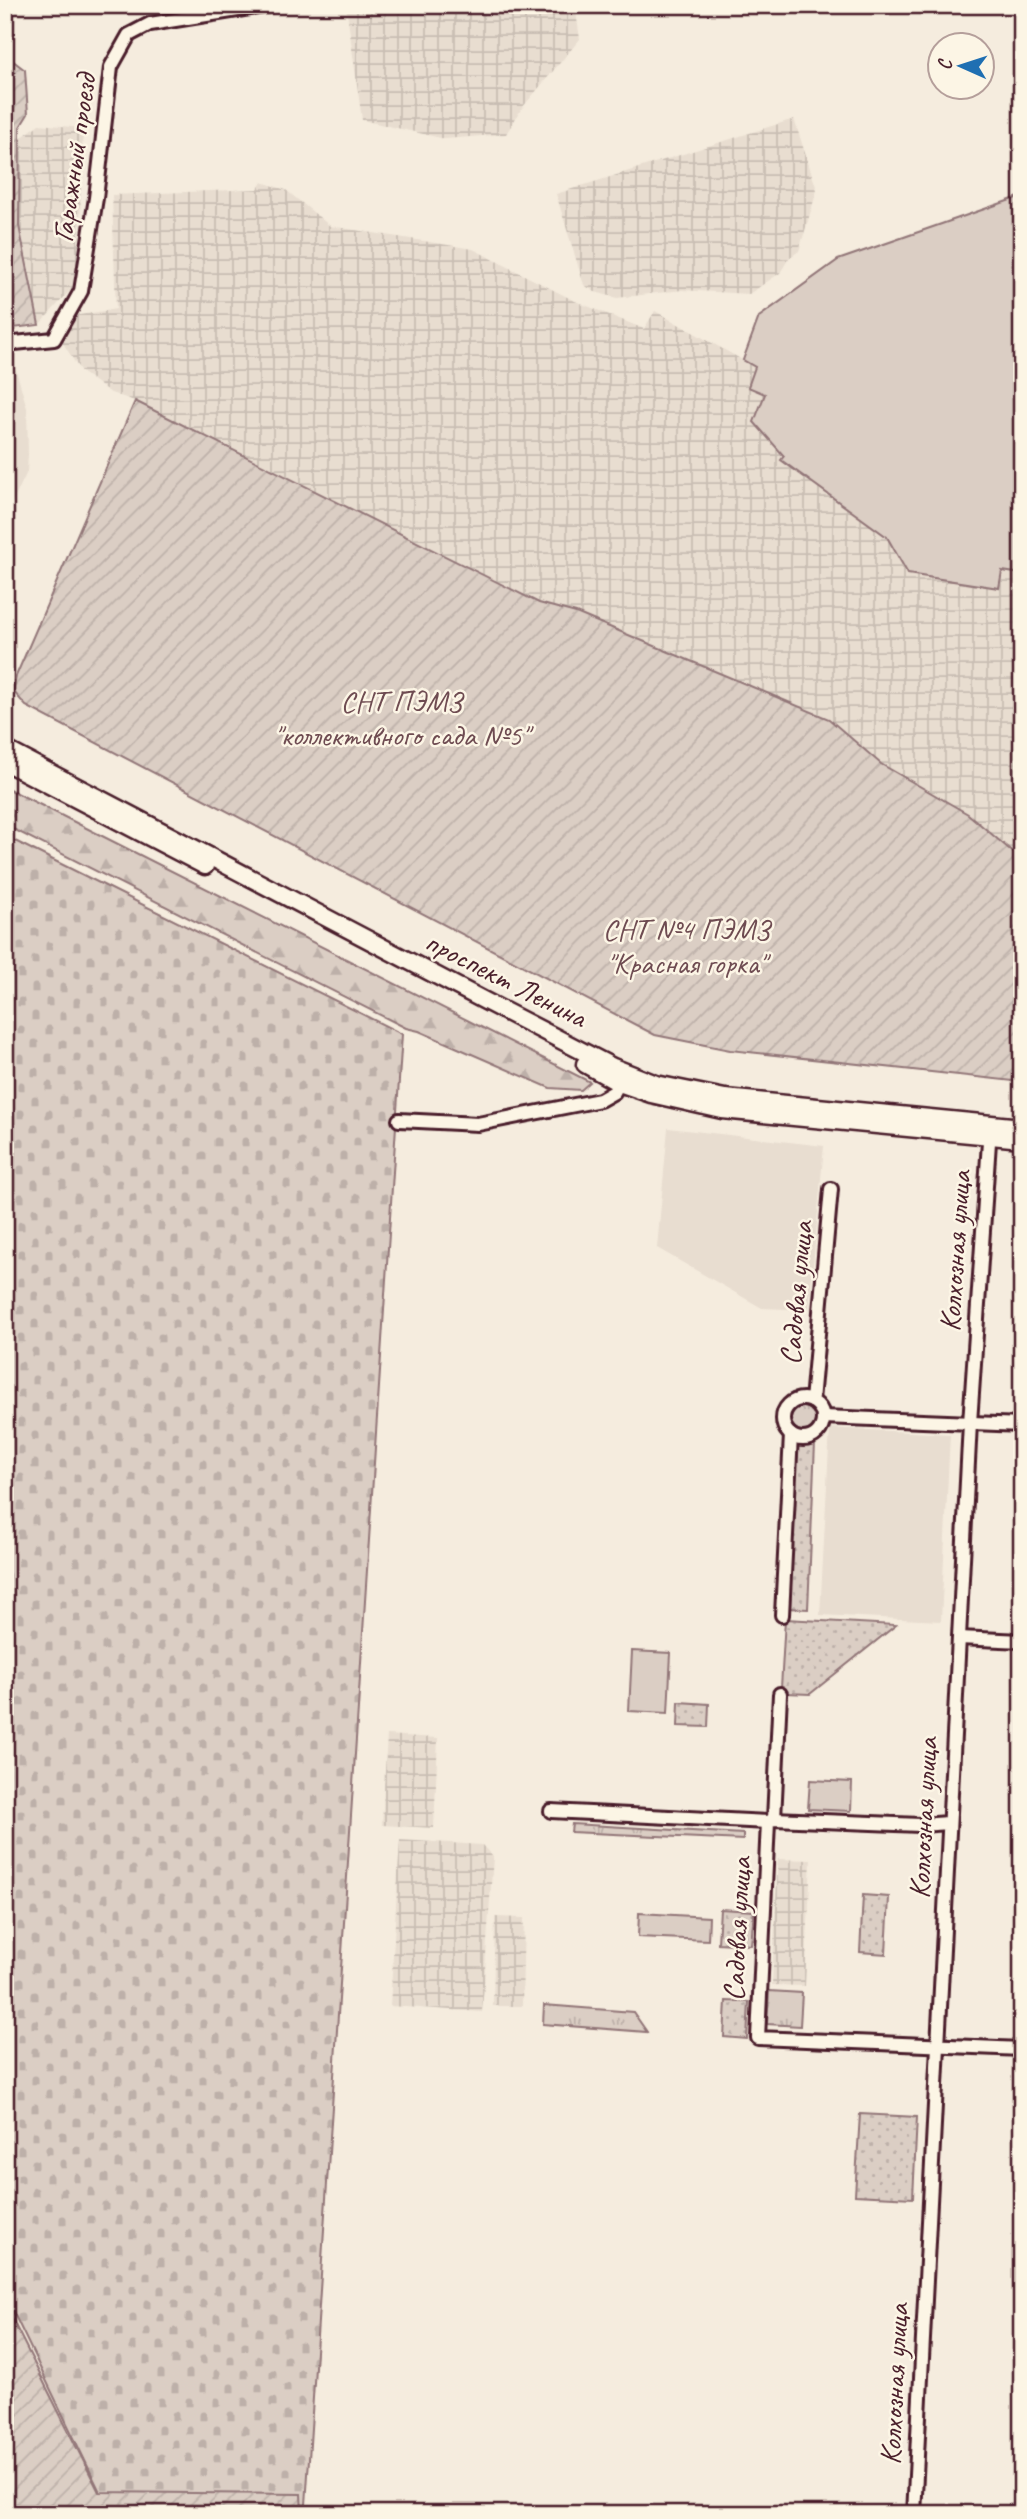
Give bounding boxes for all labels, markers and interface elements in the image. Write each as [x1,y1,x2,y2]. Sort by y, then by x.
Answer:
north arrow [926,32,996,102]
text: С [933,57,957,70]
street label: Гаражный проезд [43,69,105,245]
park label: СНТ ПЭМЗ "коллективного сада №5" [274,682,534,754]
park label: СНТ №4 ПЭМЗ "Красная горка" [603,910,773,982]
street label: проспект Ленина [419,922,595,1037]
street label: Колхозная улица [930,1167,980,1333]
street label: Садовая улица [771,1218,821,1366]
street label: Колхозная улица [900,1735,946,1899]
street label: Садовая улица [714,1854,760,2002]
street label: Колхозная улица [871,2301,917,2465]

